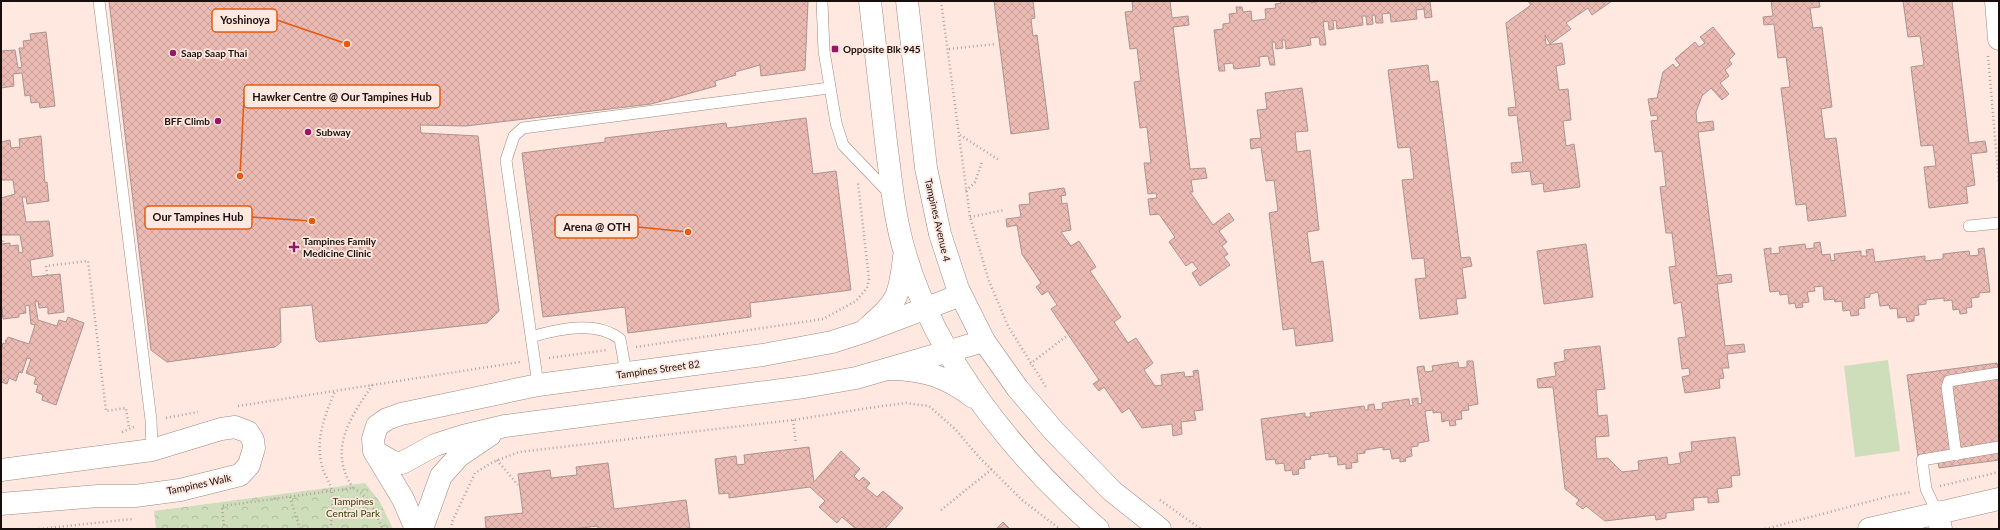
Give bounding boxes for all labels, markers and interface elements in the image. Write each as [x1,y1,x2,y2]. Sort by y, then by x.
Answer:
callout: Yoshinoya [212,9,277,32]
text: Yoshinoya [219,13,270,26]
place label: Opposite Blk 945 [843,43,921,55]
marker: Opposite Blk 945 [830,44,840,54]
place label: Saap Saap Thai [181,47,248,59]
marker: Saap Saap Thai [168,48,178,58]
callout: Hawker Centre @ Our Tampines Hub [244,85,440,108]
text: Hawker Centre @ Our Tampines Hub [252,90,432,103]
place label: BFF Climb [164,115,210,127]
marker: BFF Climb [213,116,223,126]
place label: Subway [316,126,352,138]
marker: Subway [303,127,313,137]
street label: Tampines Avenue 4 [923,177,953,263]
callout: Our Tampines Hub [145,206,252,229]
text: Our Tampines Hub [153,210,243,223]
callout: Arena @ OTH [555,215,638,238]
text: Arena @ OTH [562,220,631,233]
place label: Tampines Family Medicine Clinic [303,235,377,259]
marker: Tampines Family Medicine Clinic [288,241,300,253]
street label: Tampines Street 82 [615,357,701,381]
street label: Tampines Walk [166,471,233,497]
park label: Tampines Central Park [326,495,381,519]

